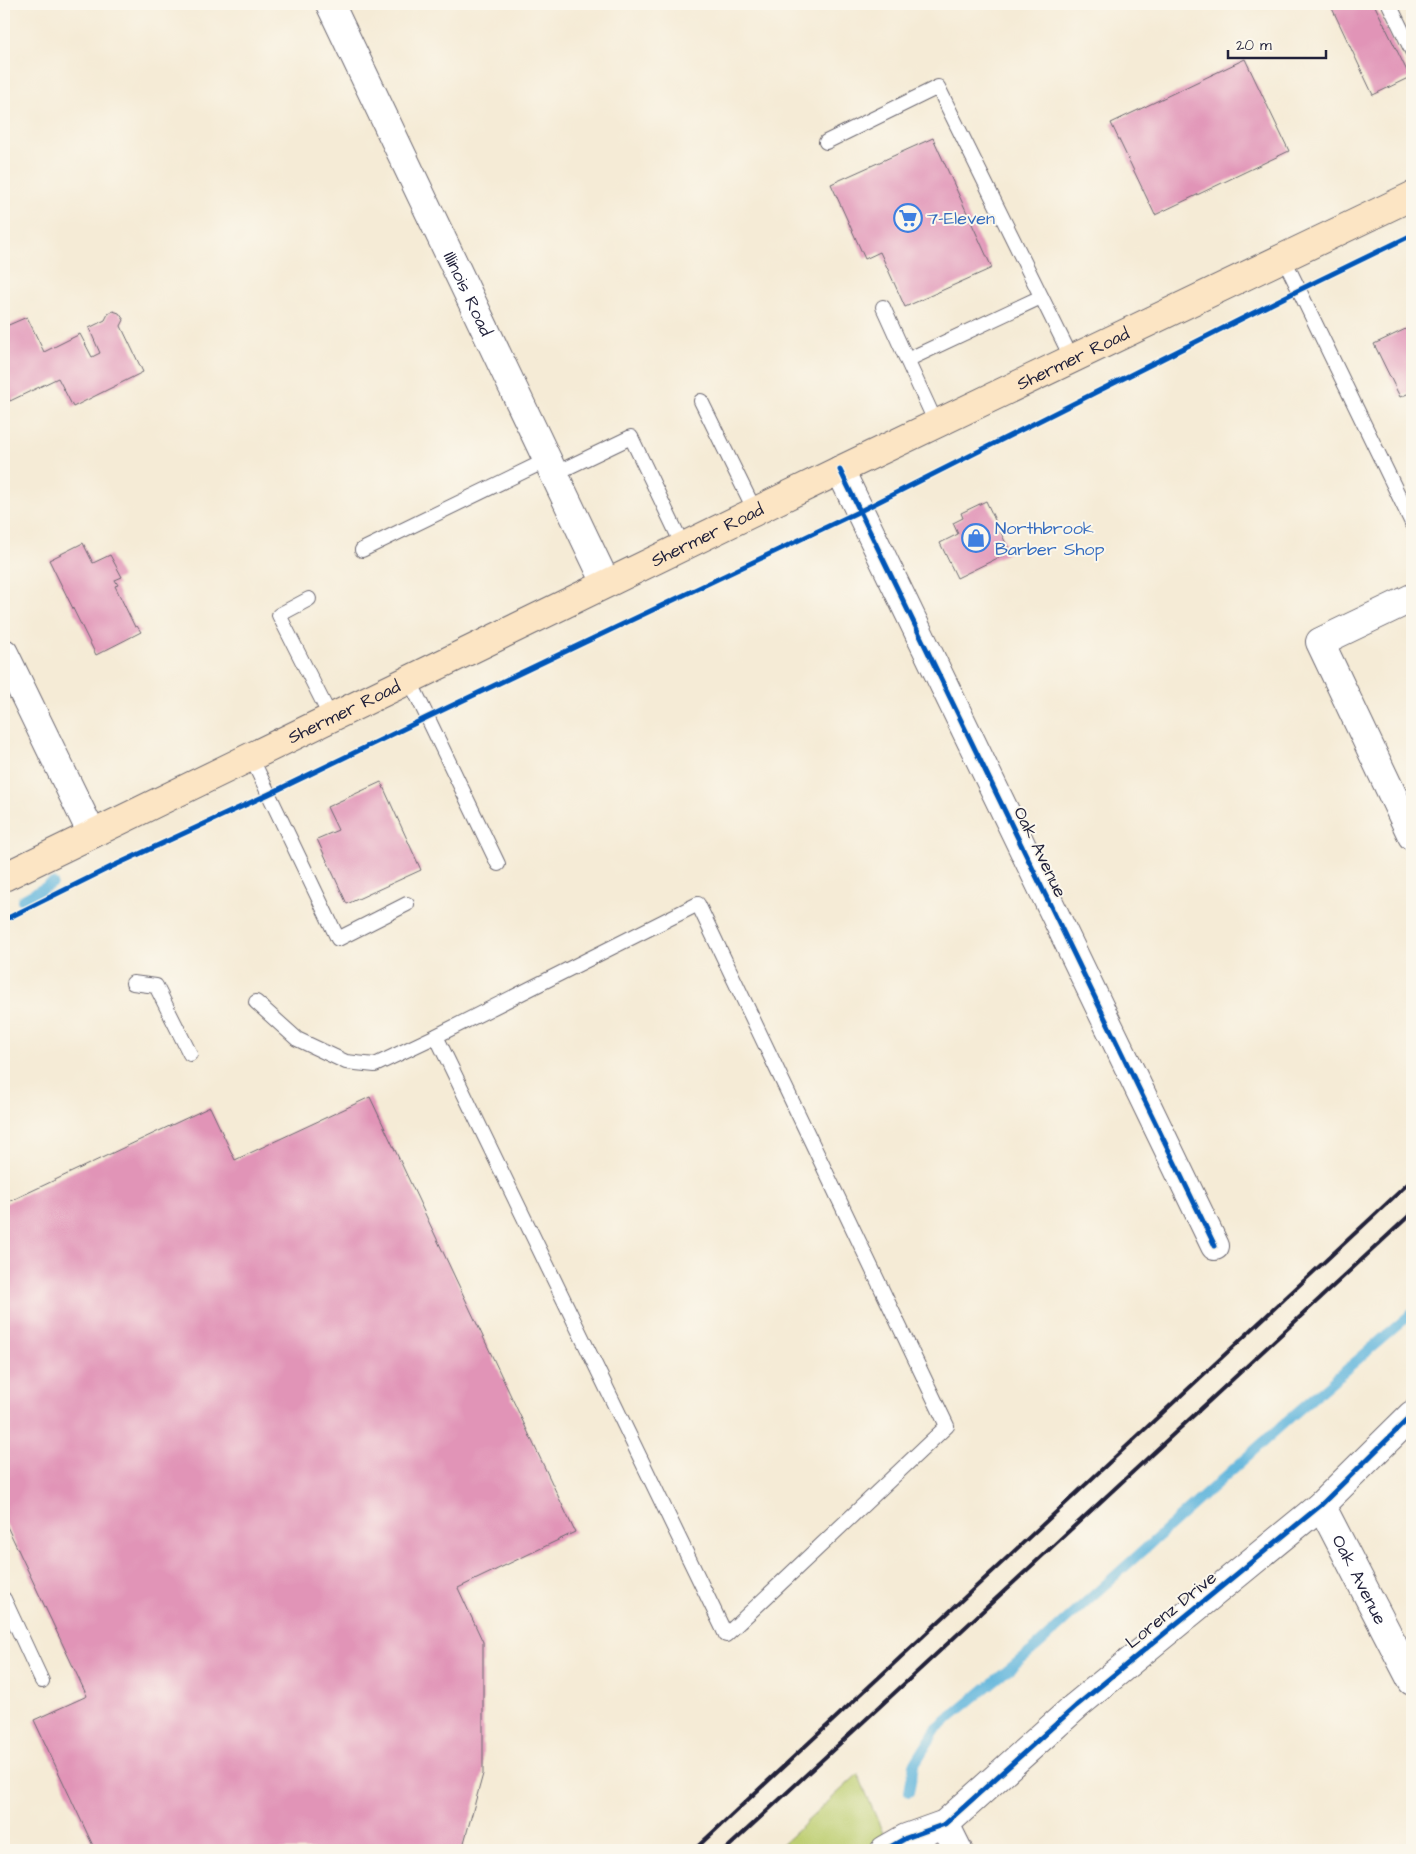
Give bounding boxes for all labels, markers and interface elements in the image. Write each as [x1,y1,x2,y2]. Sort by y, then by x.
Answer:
scale bar [1228,28,1326,60]
text: 20 m [1236,35,1272,56]
supermarket icon: 7-Eleven [893,203,923,233]
place label: 7-Eleven [927,206,995,231]
street label: Illinois Road [437,247,499,340]
street label: Shermer Road [1012,321,1133,396]
street label: Shermer Road [647,497,768,573]
place label: Northbrook Barber Shop [995,516,1105,562]
shop icon: Northbrook Barber Shop [961,523,991,553]
street label: Shermer Road [283,673,404,750]
street label: Oak Avenue [1007,802,1073,902]
street label: Oak Avenue [1326,1530,1393,1629]
street label: Lorenz Drive [1120,1565,1222,1655]

